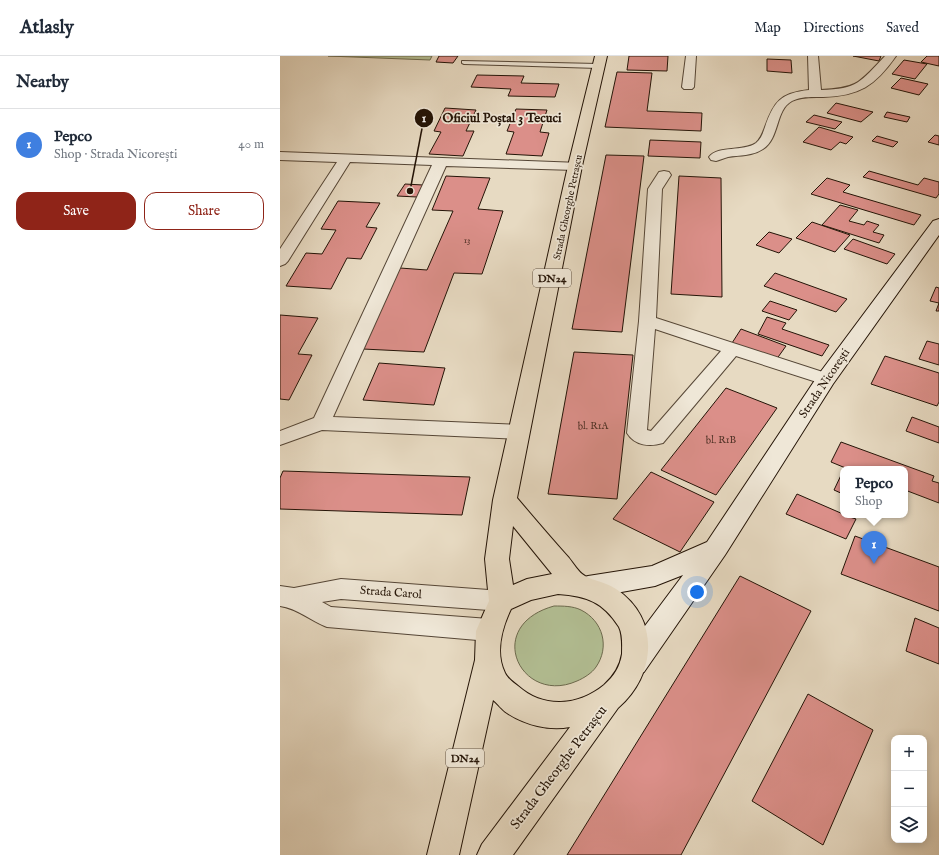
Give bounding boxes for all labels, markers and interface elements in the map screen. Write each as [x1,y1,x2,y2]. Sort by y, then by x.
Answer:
text: Atlasly [20,16,74,40]
text: Map [754,19,781,37]
text: Directions [803,19,864,37]
text: Saved [886,19,919,37]
text: Nearby [16,72,69,93]
callout: Oficiul Poștal 3 Tecuci [414,105,569,130]
text: Oficiul Poștal 3 Tecuci [442,110,562,127]
text: 1 [422,111,427,126]
text: Pepco [54,127,92,146]
text: 1 [27,136,31,153]
text: 40 m [238,136,264,153]
text: Shop · Strada Nicorești [54,146,177,163]
street label: Strada Gheorghe Petrașcu [551,153,586,261]
button: Save [16,192,136,230]
button: Share [144,192,264,230]
house number: 13 [464,235,470,246]
road number: DN24 [533,269,571,287]
street label: Strada Nicorești [796,346,853,421]
house number: bl. R1A [578,420,608,433]
house number: bl. R1B [706,434,737,447]
popup [840,466,908,518]
text: Pepco [855,474,893,493]
text: Shop [855,493,883,510]
pin: 1 [861,531,887,564]
your location [687,582,707,602]
street label: Strada Carol [360,583,423,602]
street label: Strada Gheorghe Petrașcu [506,702,611,833]
map controls [891,735,927,843]
button: + [891,735,927,771]
road number: DN24 [446,749,484,767]
button: − [891,771,927,807]
button: layers [891,807,927,843]

